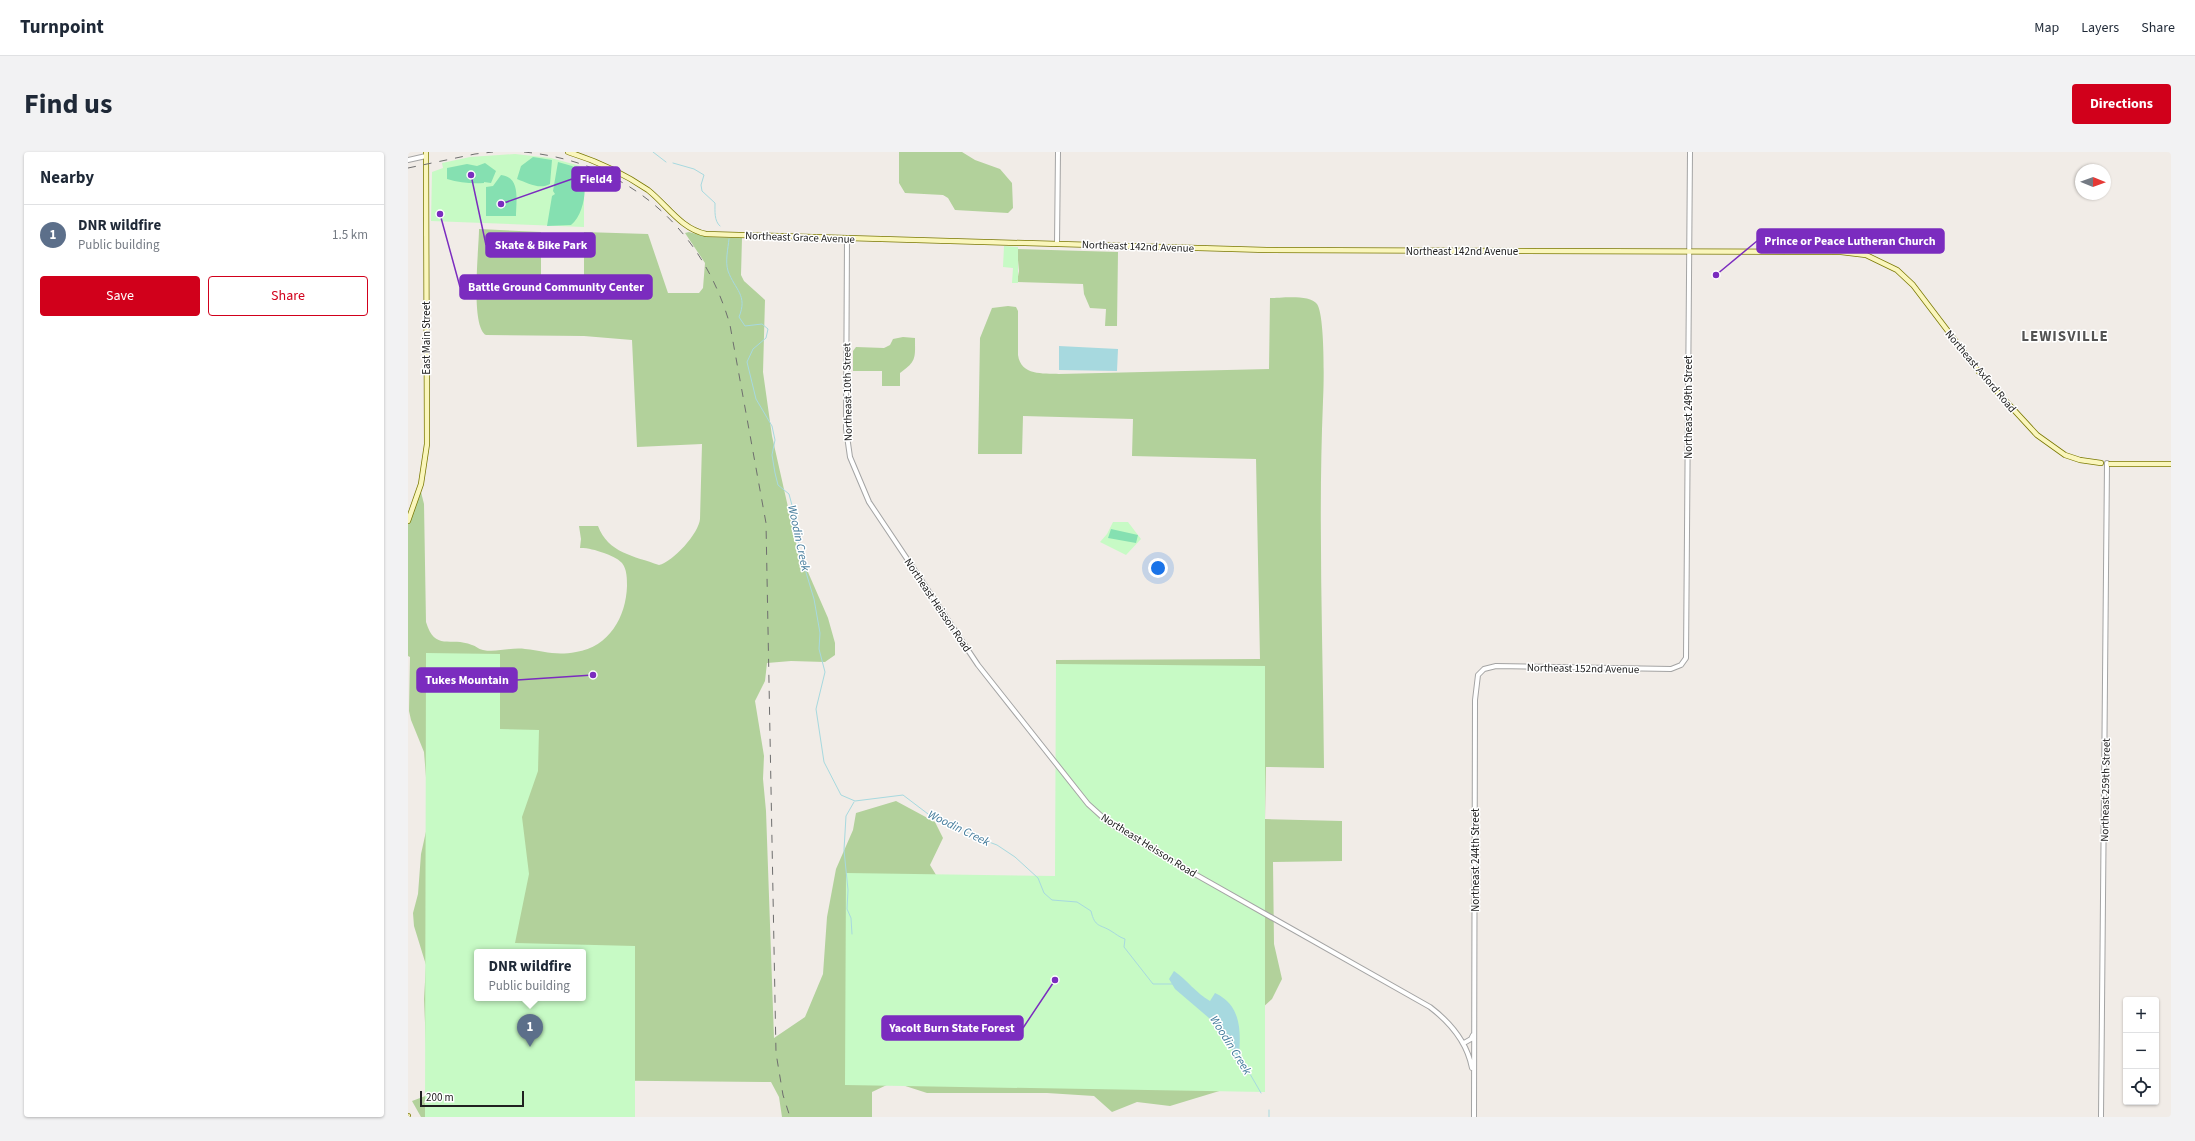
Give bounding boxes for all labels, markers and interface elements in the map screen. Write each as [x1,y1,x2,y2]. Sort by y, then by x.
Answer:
text: Turnpoint [20,14,104,41]
text: Map [2034,18,2059,38]
text: Layers [2081,18,2119,38]
text: Share [2141,18,2175,38]
text: Find us [24,84,112,124]
button: Directions [2072,84,2171,124]
north arrow [2075,164,2111,200]
text: Nearby [40,166,94,190]
callout: Field4 [572,167,620,191]
text: Field4 [580,171,613,188]
text: DNR wildfire [78,215,161,236]
text: 1 [50,226,56,244]
text: 1.5 km [332,226,368,244]
street label: Northeast Grace Avenue [745,228,856,247]
callout: Prince or Peace Lutheran Church [1757,229,1944,253]
callout: Skate & Bike Park [486,233,595,257]
text: Prince or Peace Lutheran Church [1764,233,1936,250]
text: Public building [78,236,160,254]
text: Skate & Bike Park [495,237,588,254]
street label: Northeast 142nd Avenue [1082,237,1195,256]
street label: Northeast 142nd Avenue [1406,244,1519,259]
callout: Battle Ground Community Center [460,275,652,299]
button: Save [40,276,200,316]
button: Share [208,276,368,316]
text: Battle Ground Community Center [468,279,644,296]
street label: East Main Street [419,301,434,375]
district label: LEWISVILLE [2021,326,2109,347]
street label: Northeast Axford Road [1942,327,2020,416]
street label: Northeast 10th Street [839,343,856,441]
street label: Northeast 249th Street [1681,355,1696,459]
water label: Woodin Creek [783,504,814,573]
street label: Northeast Heisson Road [901,555,975,655]
your location [1148,558,1168,578]
street label: Northeast 152nd Avenue [1527,660,1640,677]
callout: Tukes Mountain [417,668,517,692]
text: Tukes Mountain [425,672,509,689]
street label: Northeast 259th Street [2097,738,2114,842]
water label: Woodin Creek [925,806,993,851]
street label: Northeast 244th Street [1468,808,1483,912]
street label: Northeast Heisson Road [1098,810,1199,881]
popup [474,949,586,1001]
text: DNR wildfire [488,956,572,977]
text: Public building [488,977,570,995]
map controls [2123,997,2159,1105]
button: + [2123,997,2159,1033]
water label: Woodin Creek [1206,1012,1256,1078]
pin: 1 [517,1014,543,1047]
callout: Yacolt Burn State Forest [882,1016,1023,1040]
text: Yacolt Burn State Forest [888,1020,1015,1037]
button: − [2123,1033,2159,1069]
button: locate [2123,1069,2159,1105]
scale bar [420,1089,524,1108]
text: 200 m [426,1090,454,1105]

